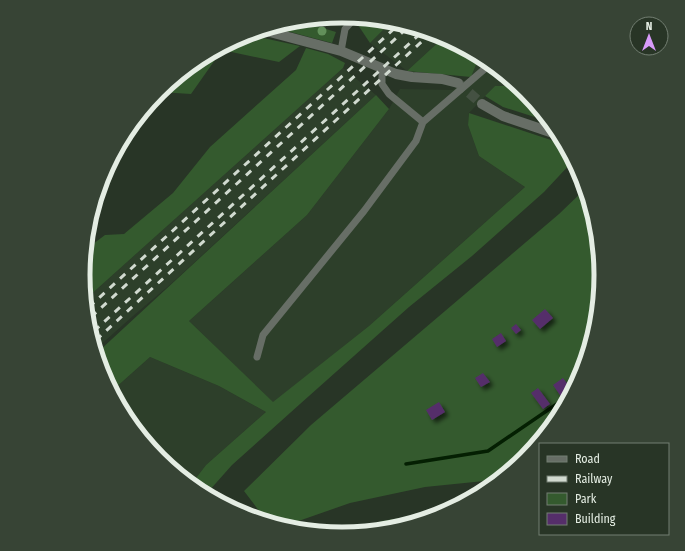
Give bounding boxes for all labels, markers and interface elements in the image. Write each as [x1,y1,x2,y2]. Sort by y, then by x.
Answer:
north arrow [629,16,669,56]
text: N [646,20,652,33]
legend [539,443,669,535]
text: Road [575,452,600,466]
text: Railway [575,472,613,486]
text: Park [575,492,597,506]
text: Building [575,512,616,526]

